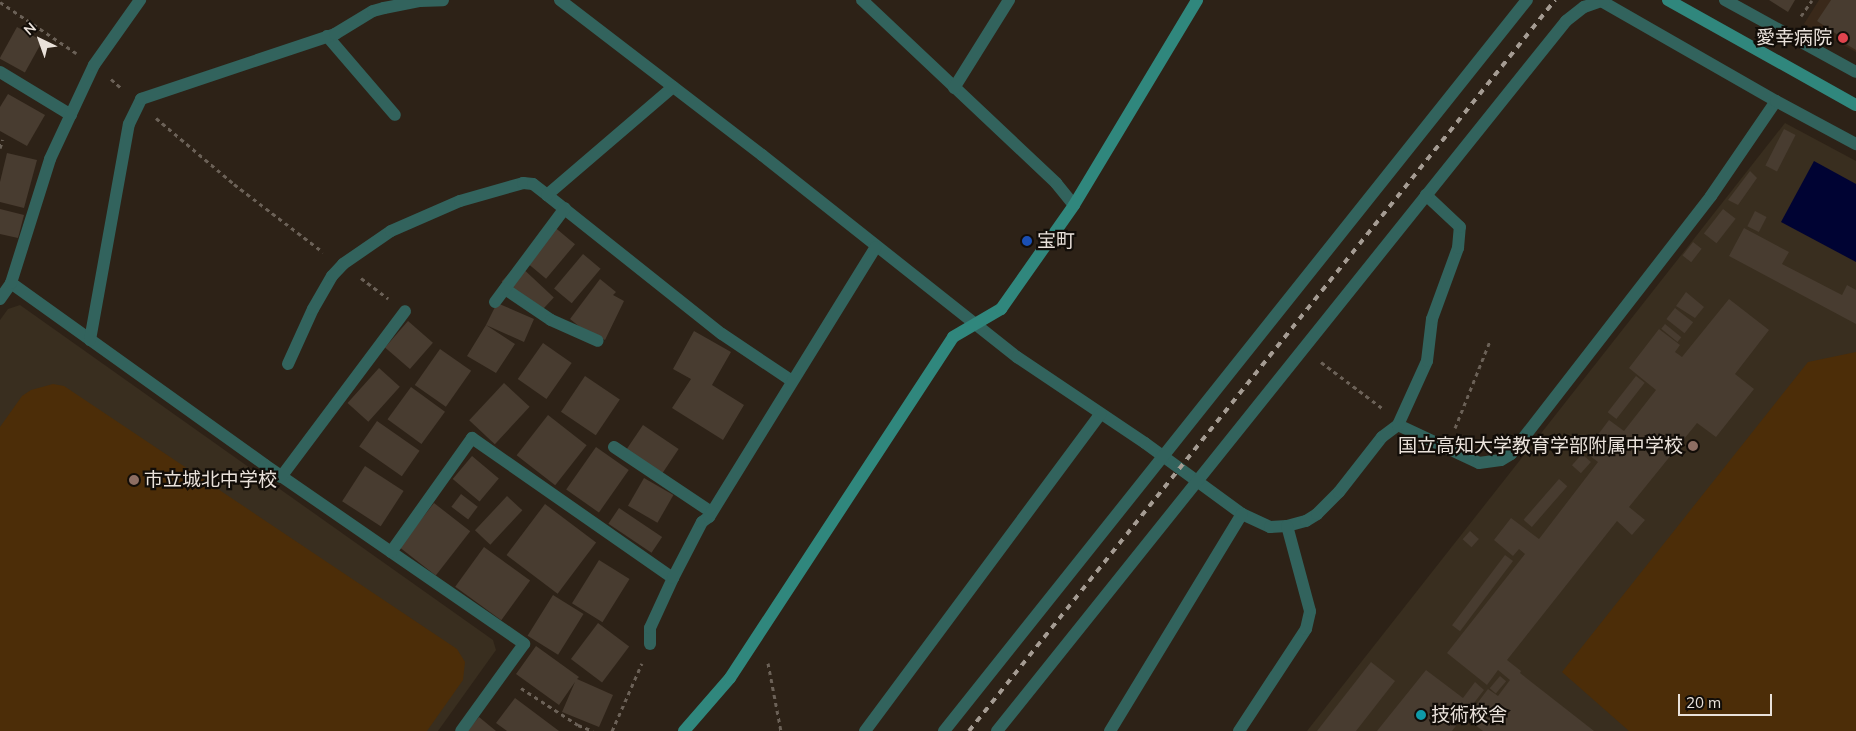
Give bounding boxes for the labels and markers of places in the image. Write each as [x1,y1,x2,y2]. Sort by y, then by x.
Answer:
place label: 愛幸病院 [1756,27,1832,49]
marker: 愛幸病院 [1836,31,1850,45]
place label: 宝町 [1037,230,1075,252]
marker: 宝町 [1021,235,1033,247]
place label: 国立高知大学教育学部附属中学校 [1398,435,1683,457]
marker: 国立高知大学教育学部附属中学校 [1687,440,1699,452]
place label: 市立城北中学校 [144,469,277,491]
marker: 市立城北中学校 [128,474,140,486]
place label: 技術校舎 [1431,704,1507,726]
marker: 技術校舎 [1415,709,1427,721]

